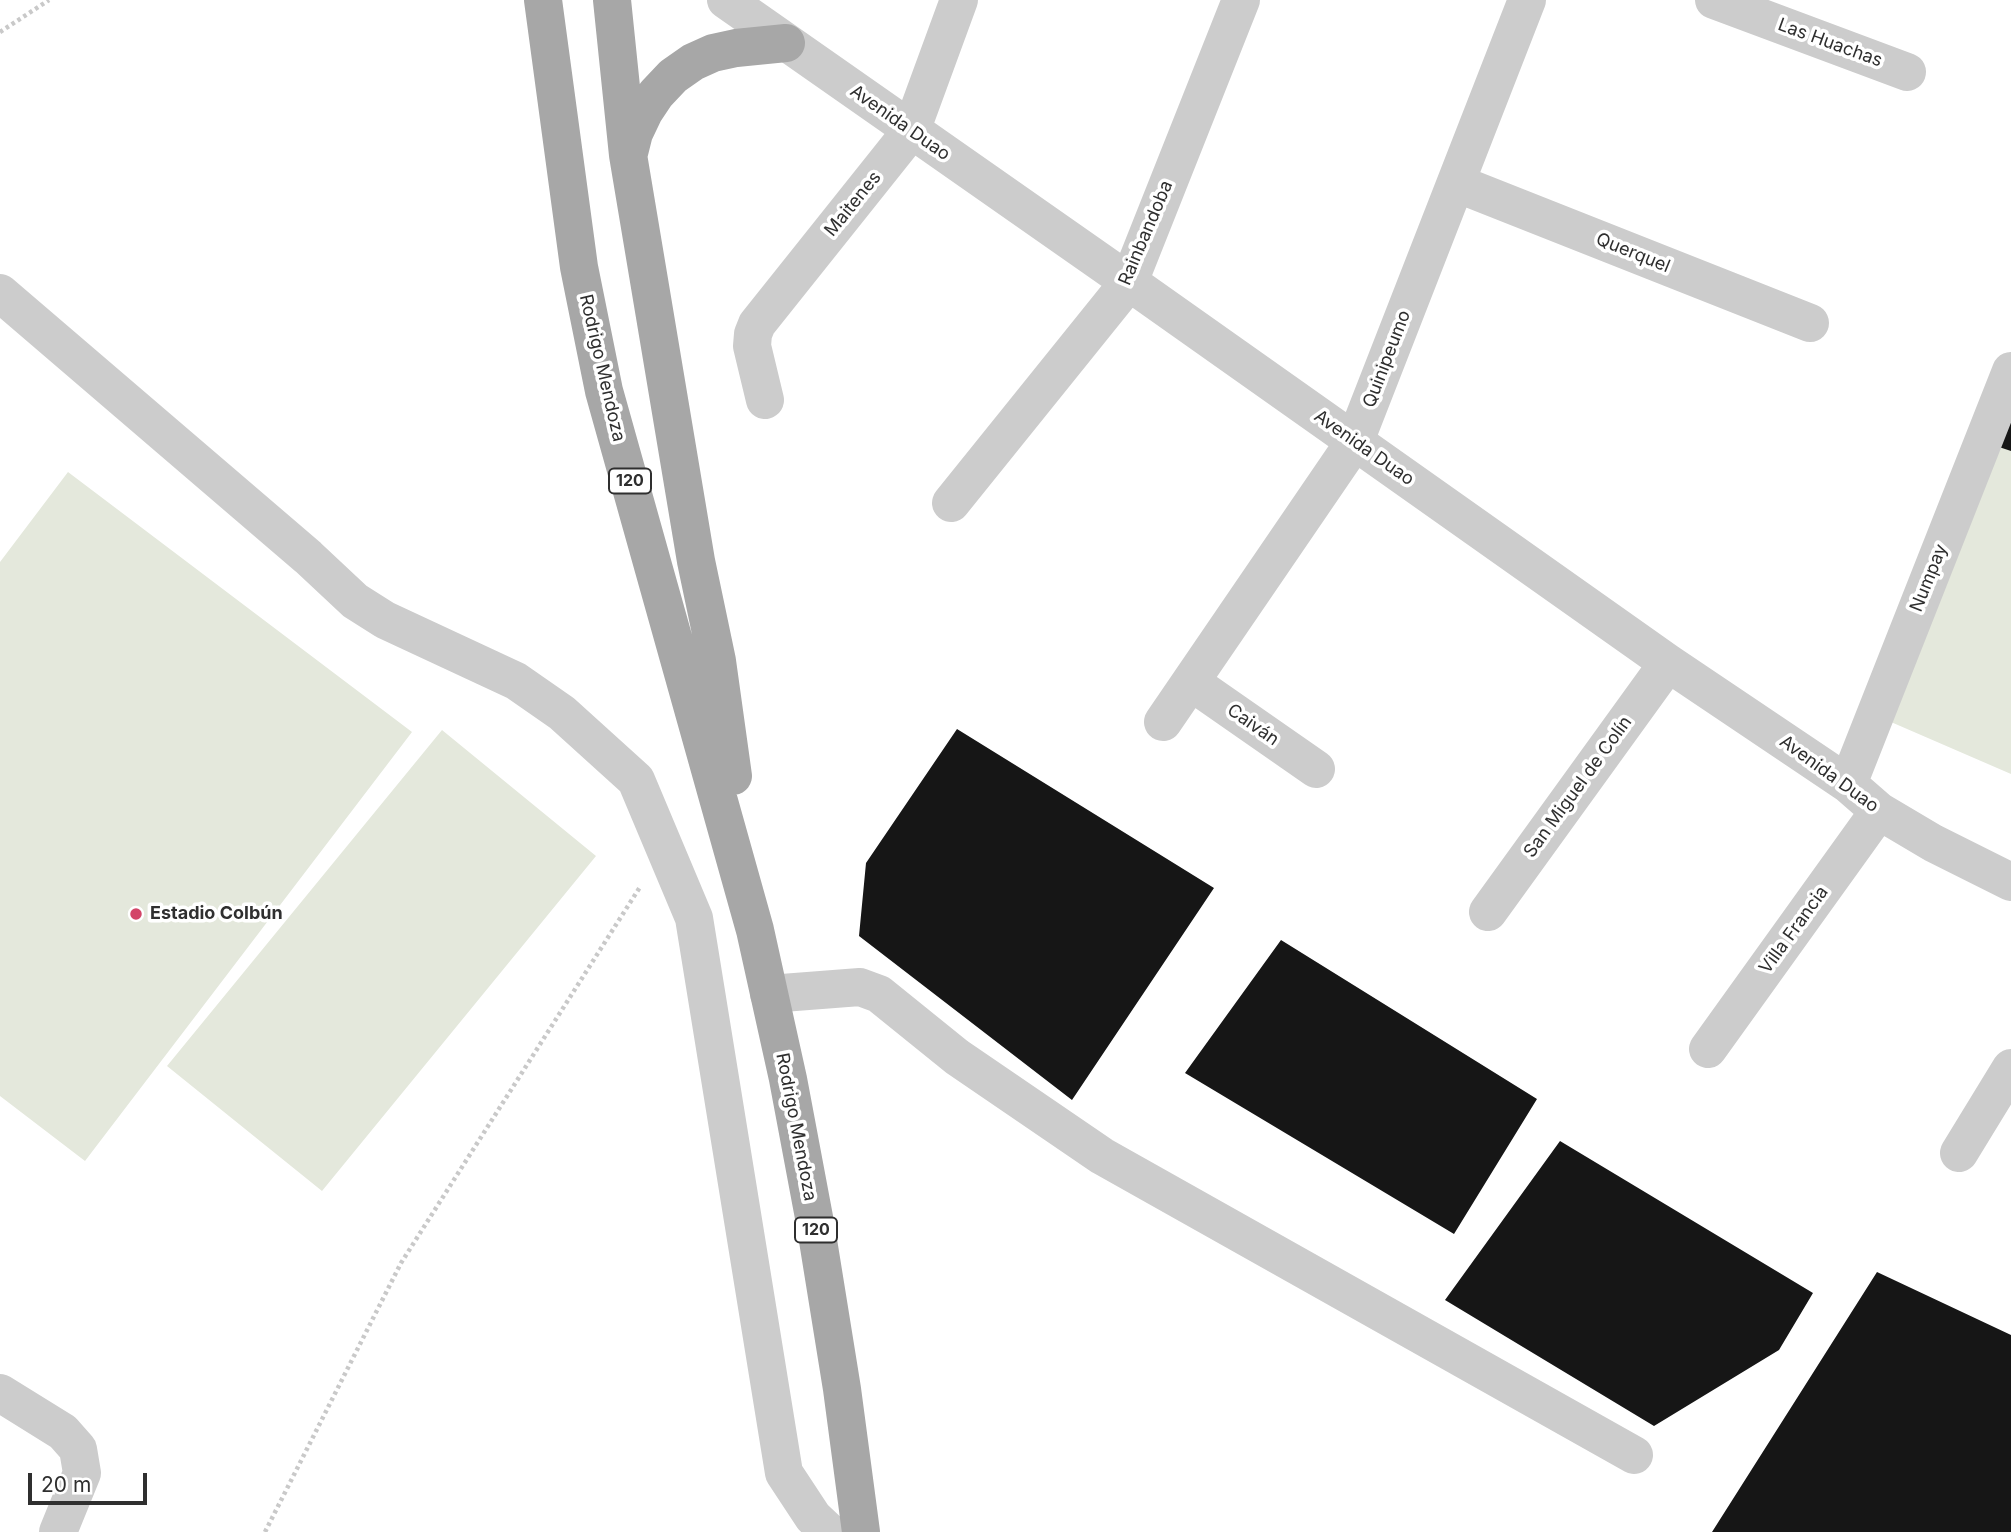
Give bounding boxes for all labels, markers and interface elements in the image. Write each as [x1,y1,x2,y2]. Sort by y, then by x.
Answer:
street label: Las Huachas [1775,14,1885,72]
street label: Avenida Duao [846,81,954,165]
street label: Maitenes [820,167,886,241]
street label: Rainbandoba [1114,177,1178,289]
street label: Querquel [1593,228,1673,278]
street label: Rodrigo Mendoza [575,292,629,444]
street label: Quinipeumo [1359,307,1415,411]
street label: Avenida Duao [1310,406,1418,490]
road number: 120 [609,468,651,494]
street label: Numpay [1906,541,1952,615]
street label: Caiván [1223,699,1283,751]
street label: San Miguel de Colín [1519,712,1637,862]
street label: Avenida Duao [1775,731,1883,817]
street label: Villa Francia [1755,882,1833,978]
place label: Estadio Colbún [150,903,283,925]
marker: Estadio Colbún [128,906,144,922]
street label: Rodrigo Mendoza [771,1051,821,1203]
road number: 120 [795,1218,837,1242]
scale bar [32,1458,150,1502]
text: 20 m [41,1472,91,1497]

